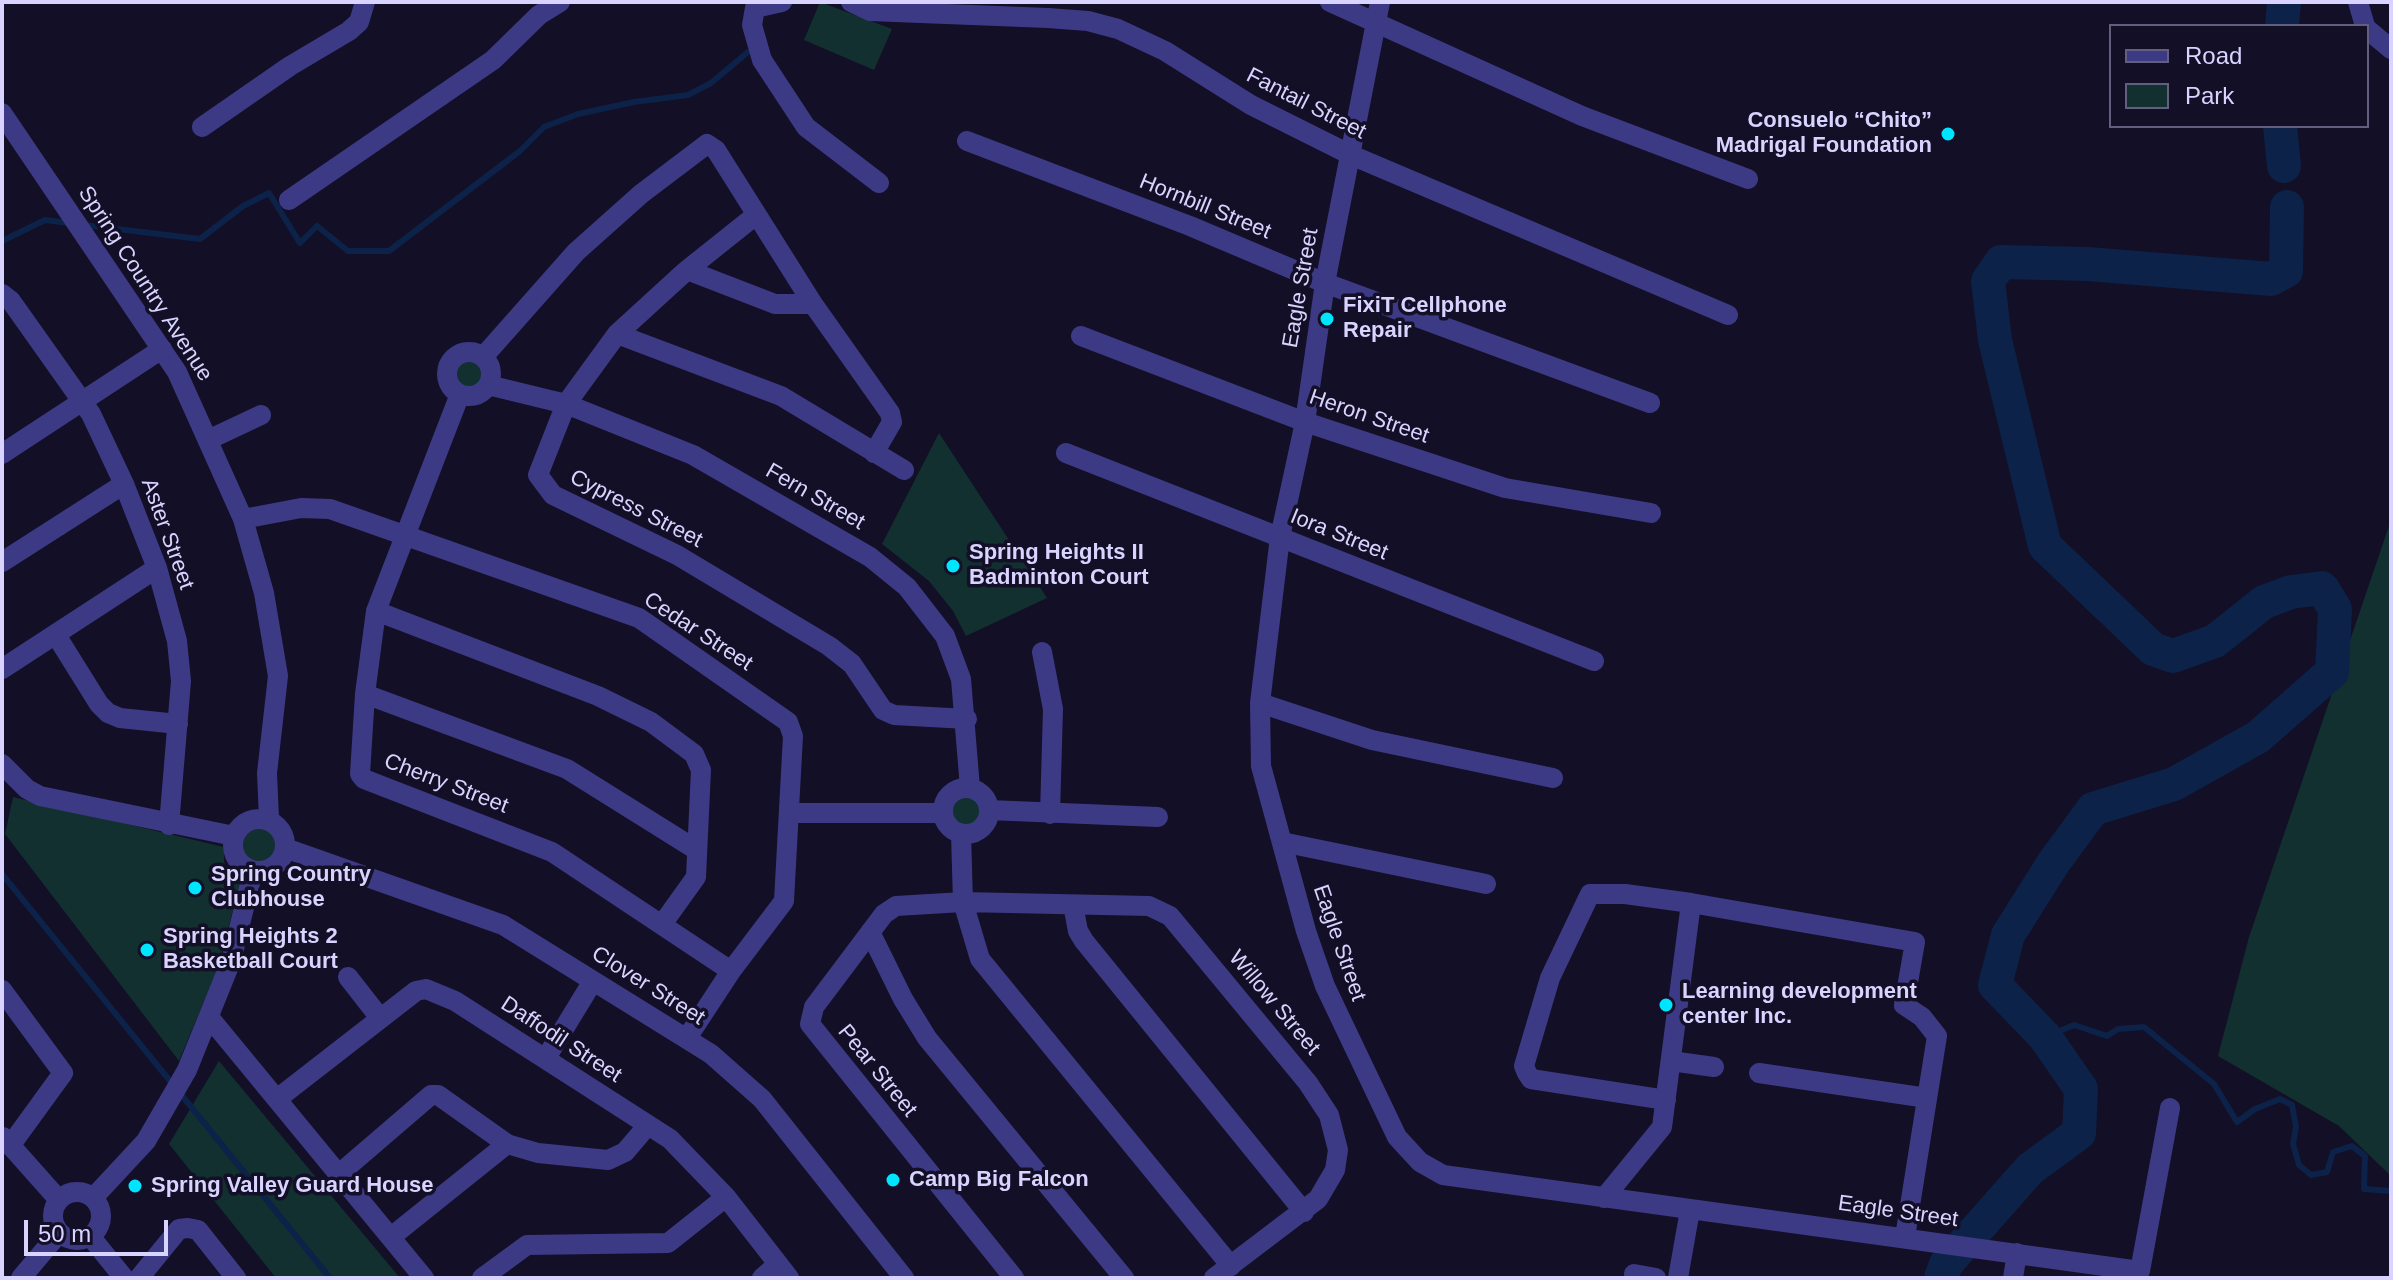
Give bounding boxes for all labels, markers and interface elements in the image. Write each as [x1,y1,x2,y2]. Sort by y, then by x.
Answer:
legend [2109,24,2369,128]
text: Road [2185,42,2242,69]
street label: Fantail Street [1242,63,1370,145]
text: Park [2185,82,2234,109]
place label: Consuelo “Chito” Madrigal Foundation [1716,108,1932,160]
marker: Consuelo “Chito” Madrigal Foundation [1939,125,1957,143]
street label: Hornbill Street [1135,169,1275,245]
street label: Spring Country Avenue [72,182,218,386]
street label: Eagle Street [1277,226,1325,350]
place label: FixiT Cellphone Repair [1343,293,1507,344]
marker: FixiT Cellphone Repair [1318,310,1336,328]
street label: Heron Street [1306,384,1432,450]
street label: Fern Street [761,458,869,536]
street label: Cypress Street [565,464,707,554]
street label: Aster Street [135,475,199,593]
street label: Iora Street [1286,504,1392,566]
place label: Spring Heights II Badminton Court [969,540,1149,592]
marker: Spring Heights II Badminton Court [944,557,962,575]
street label: Cedar Street [639,587,757,677]
street label: Cherry Street [380,748,512,820]
place label: Spring Country Clubhouse [211,862,371,914]
marker: Spring Country Clubhouse [186,879,204,897]
street label: Eagle Street [1307,881,1371,1005]
place label: Spring Heights 2 Basketball Court [163,924,338,976]
marker: Spring Heights 2 Basketball Court [138,941,156,959]
street label: Clover Street [587,941,709,1031]
street label: Willow Street [1223,945,1325,1061]
place label: Learning development center Inc. [1682,979,1917,1030]
street label: Daffodil Street [496,991,626,1089]
marker: Learning development center Inc. [1657,996,1675,1014]
street label: Pear Street [832,1019,922,1123]
place label: Camp Big Falcon [909,1167,1089,1193]
marker: Camp Big Falcon [884,1171,902,1189]
place label: Spring Valley Guard House [151,1173,433,1199]
marker: Spring Valley Guard House [126,1177,144,1195]
street label: Eagle Street [1836,1191,1960,1233]
scale bar [28,1204,172,1254]
text: 50 m [38,1220,91,1247]

